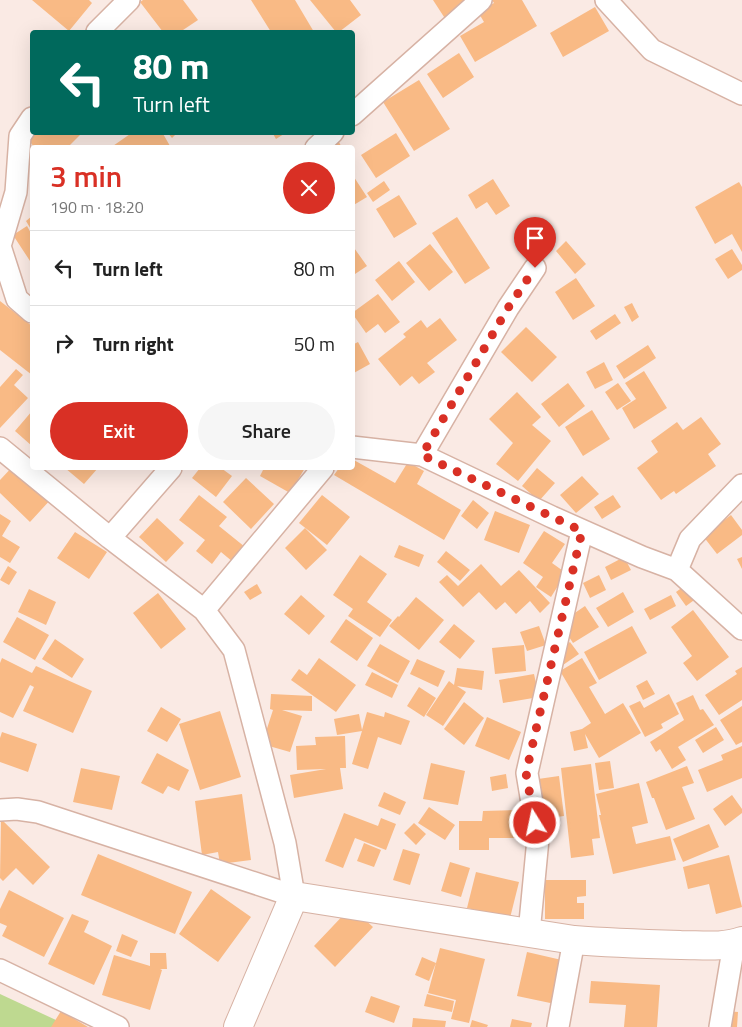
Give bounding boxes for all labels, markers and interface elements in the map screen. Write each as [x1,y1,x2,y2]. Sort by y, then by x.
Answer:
text: 80 m [133,39,209,93]
icon: left [50,50,115,115]
text: Turn left [133,87,210,121]
text: 3 min [50,153,122,199]
button: close [283,162,335,214]
text: 190 m · 18:20 [50,195,144,219]
pin [514,217,556,268]
icon: arrive [521,224,549,252]
icon: left [50,254,78,282]
text: Turn left [93,254,163,283]
text: 80 m [294,254,335,283]
icon: right [50,329,78,357]
text: Turn right [93,329,174,358]
text: 50 m [294,329,335,358]
button: Exit [50,402,188,460]
button: Share [198,402,335,460]
position arrow [508,796,560,848]

